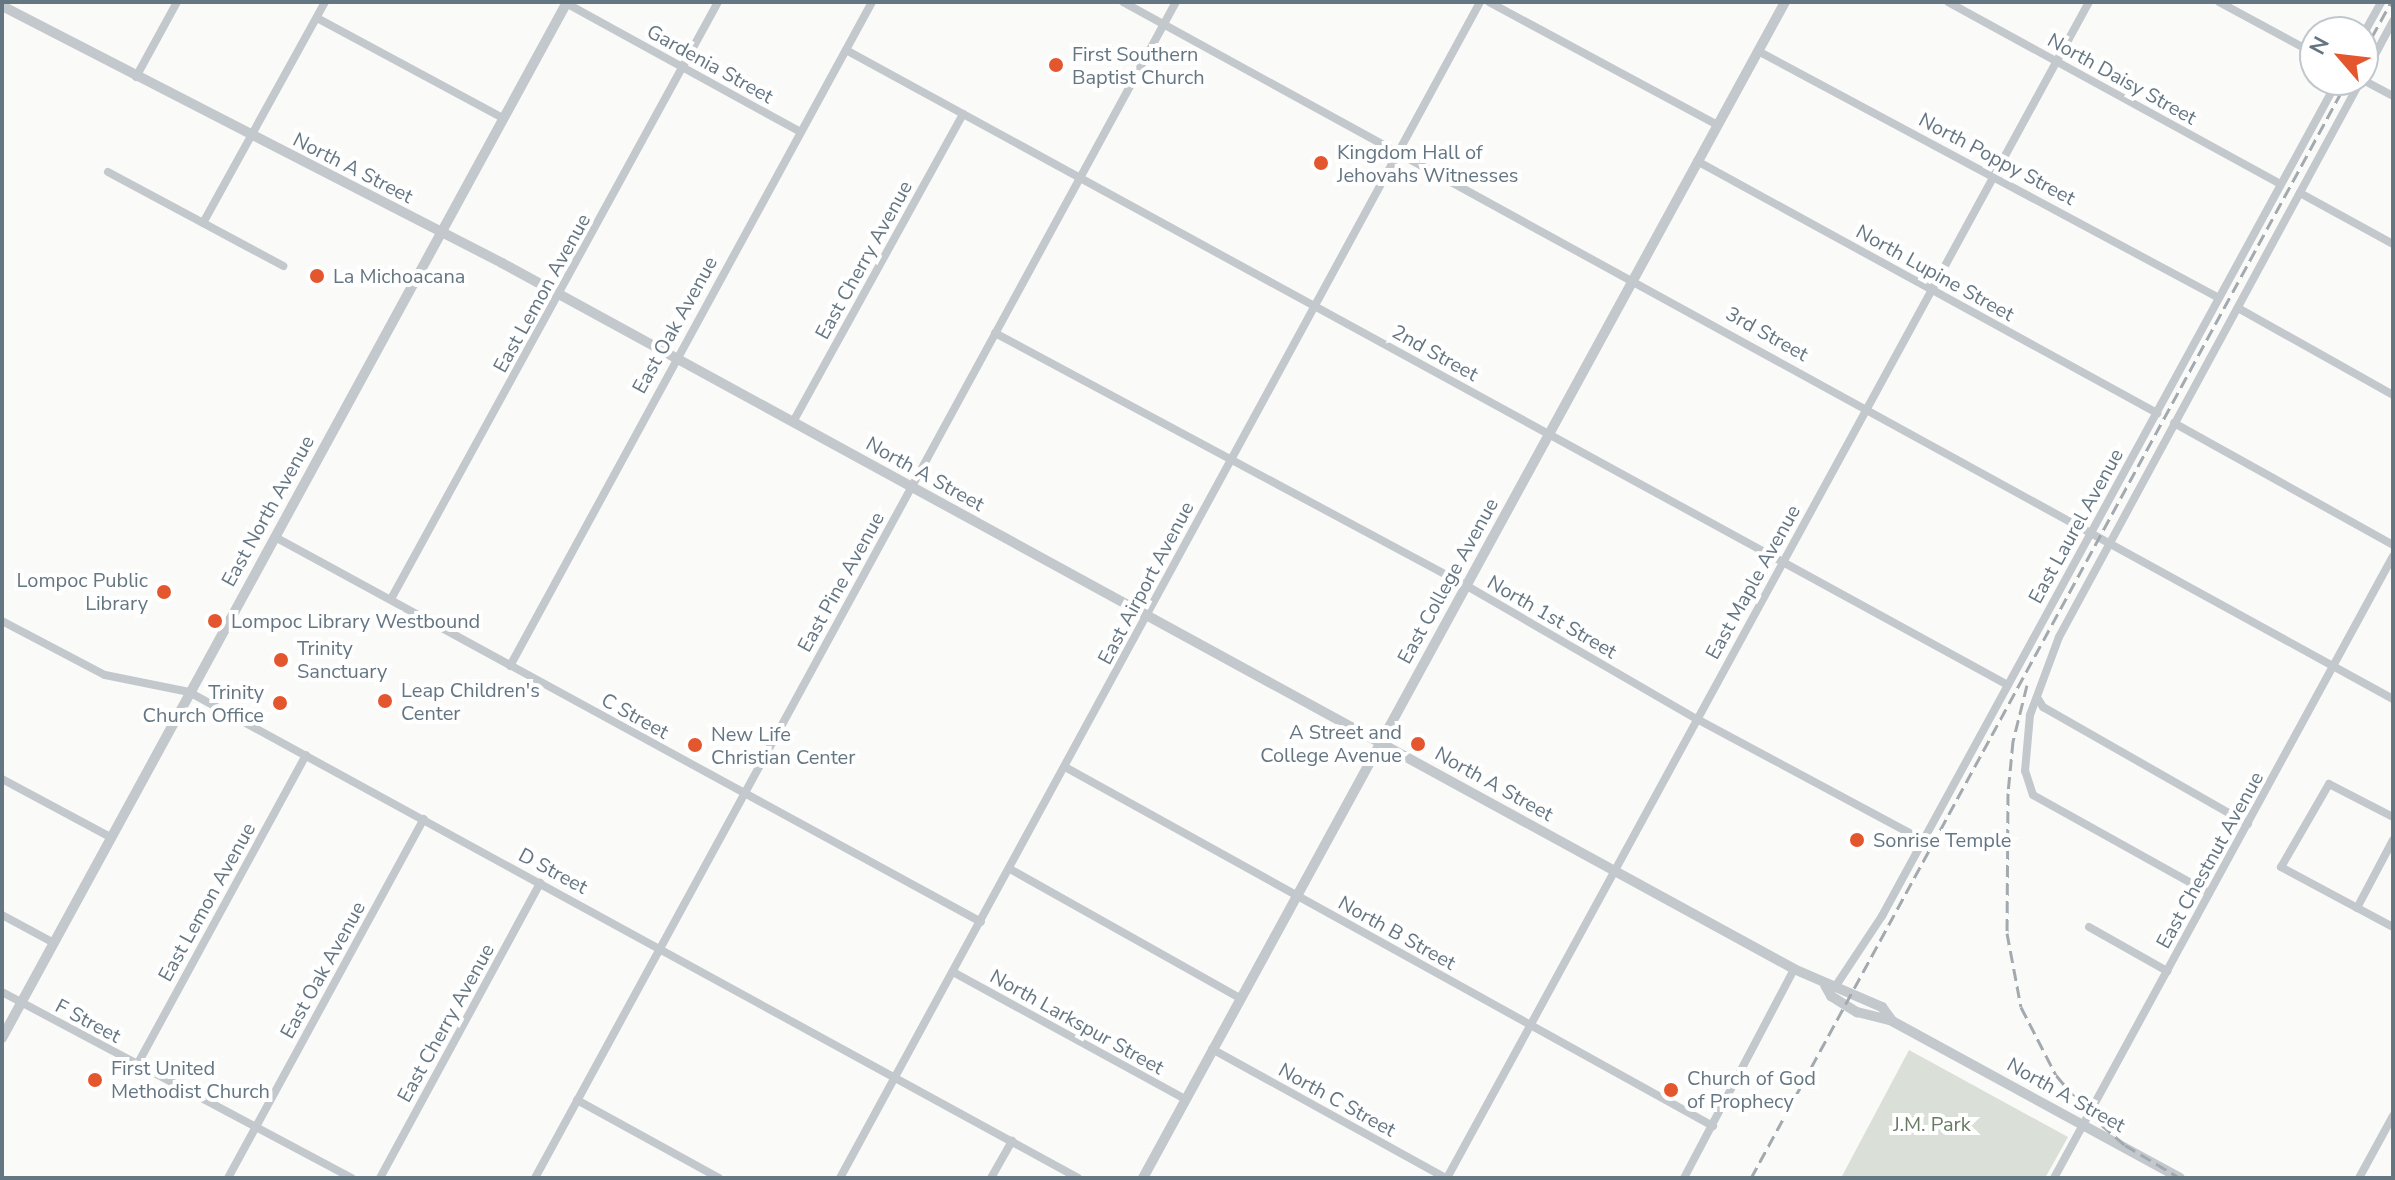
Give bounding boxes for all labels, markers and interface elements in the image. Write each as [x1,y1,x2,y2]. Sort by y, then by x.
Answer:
north arrow [2299,16,2379,96]
street label: Gardenia Street [643,19,777,109]
street label: North Daisy Street [2043,28,2201,130]
text: N [2302,31,2337,60]
place label: First Southern Baptist Church [1072,42,1205,89]
marker: First Southern Baptist Church [1047,56,1065,74]
street label: North Poppy Street [1915,108,2079,210]
street label: North A Street [289,127,417,209]
place label: Kingdom Hall of Jehovahs Witnesses [1337,140,1518,187]
marker: Kingdom Hall of Jehovahs Witnesses [1312,154,1330,172]
street label: East Cherry Avenue [810,177,918,343]
street label: East Lemon Avenue [488,209,596,377]
street label: North Lupine Street [1852,220,2018,326]
street label: East Oak Avenue [627,252,723,398]
place label: La Michoacana [333,264,465,288]
marker: La Michoacana [308,267,326,285]
street label: 3rd Street [1722,302,1812,366]
street label: 2nd Street [1388,320,1482,386]
street label: East North Avenue [217,431,319,591]
street label: North A Street [862,432,988,516]
street label: East Laurel Avenue [2024,444,2128,608]
street label: East College Avenue [1393,494,1503,668]
street label: East Airport Avenue [1093,498,1199,668]
street label: East Maple Avenue [1701,501,1805,663]
street label: East Pine Avenue [793,508,889,656]
place label: Lompoc Public Library [17,568,148,615]
street label: North 1st Street [1483,570,1621,664]
marker: Lompoc Public Library [155,583,173,601]
place label: Lompoc Library Westbound [231,609,480,633]
marker: Lompoc Library Westbound [206,612,224,630]
place label: Trinity Sanctuary [297,636,387,683]
marker: Trinity Sanctuary [272,651,290,669]
place label: Leap Children's Center [401,678,540,725]
place label: Trinity Church Office [143,680,264,727]
street label: C Street [597,688,673,744]
marker: Leap Children's Center [376,692,394,710]
marker: Trinity Church Office [271,694,289,712]
place label: A Street and College Avenue [1260,720,1402,767]
place label: New Life Christian Center [711,722,855,769]
marker: A Street and College Avenue [1409,735,1427,753]
marker: New Life Christian Center [686,736,704,754]
street label: North A Street [1431,742,1557,826]
street label: East Chestnut Avenue [2151,767,2269,953]
street label: East Lemon Avenue [153,818,261,986]
place label: Sonrise Temple [1873,828,2011,852]
marker: Sonrise Temple [1848,831,1866,849]
street label: D Street [514,843,592,899]
street label: North B Street [1334,891,1460,975]
street label: East Oak Avenue [275,897,371,1043]
street label: East Cherry Avenue [392,940,500,1106]
street label: North Larkspur Street [986,964,1168,1080]
street label: F Street [51,994,125,1048]
street label: North A Street [2003,1053,2129,1137]
place label: First United Methodist Church [111,1056,270,1103]
street label: North C Street [1274,1058,1400,1142]
place label: Church of God of Prophecy [1687,1066,1816,1113]
marker: First United Methodist Church [86,1071,104,1089]
marker: Church of God of Prophecy [1662,1081,1680,1099]
park label: J.M. Park [1893,1112,1971,1136]

